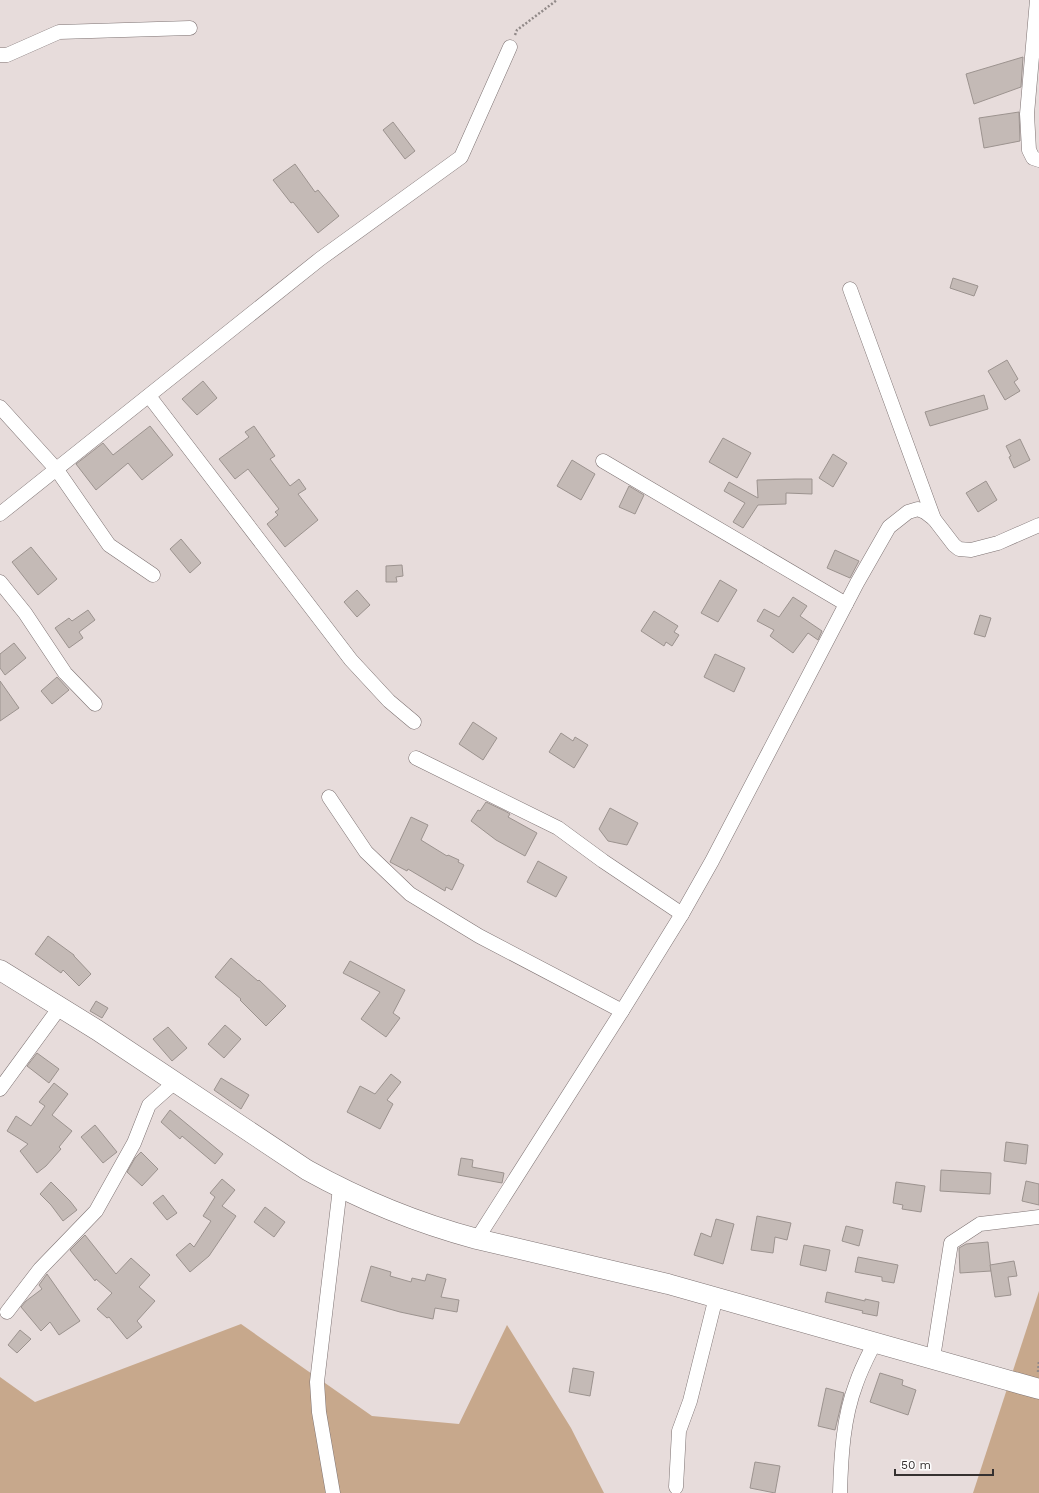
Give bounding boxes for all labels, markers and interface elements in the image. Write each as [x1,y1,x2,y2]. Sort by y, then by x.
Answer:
scale bar [895,1451,993,1477]
text: 50 m [901,1458,931,1472]

